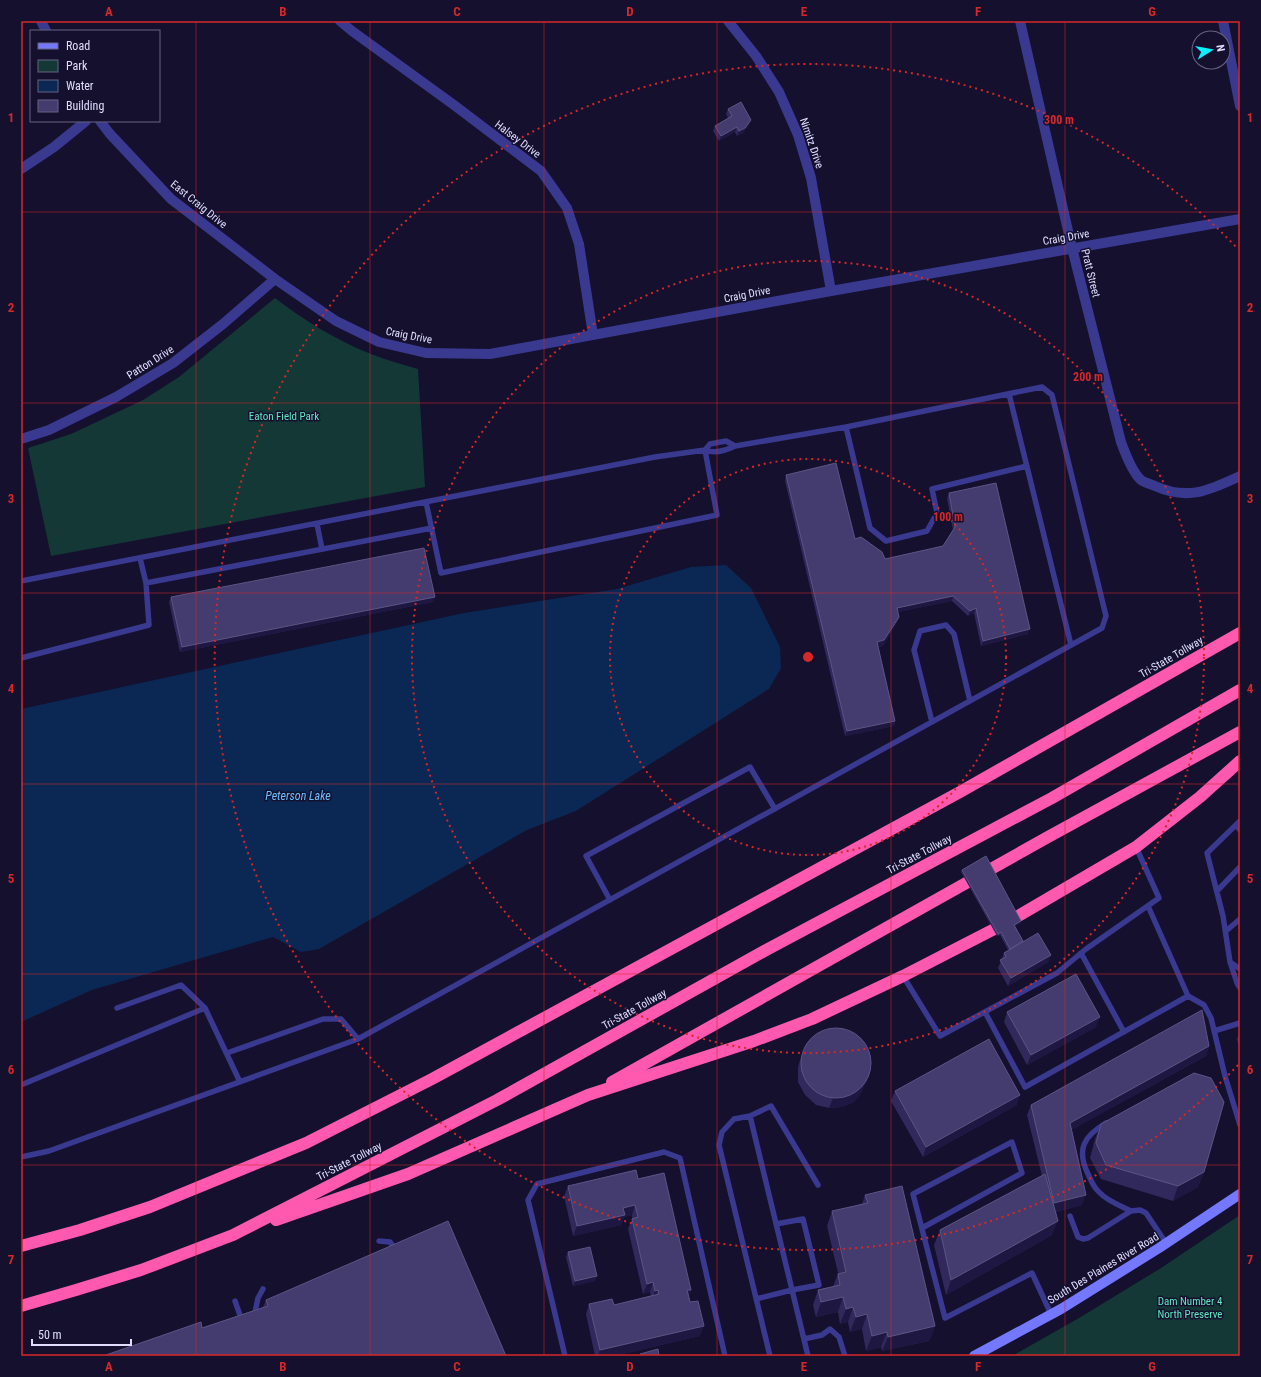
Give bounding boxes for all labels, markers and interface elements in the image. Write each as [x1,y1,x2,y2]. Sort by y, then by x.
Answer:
text: A [105,4,113,19]
text: B [279,4,287,19]
text: C [453,4,461,19]
text: D [626,4,634,19]
text: E [801,4,808,19]
text: F [975,4,981,19]
text: G [1148,4,1156,19]
legend [30,30,160,122]
north arrow [1191,30,1231,70]
text: Road [66,39,90,53]
text: N [1213,44,1227,53]
text: Park [66,59,88,73]
text: Water [66,79,94,93]
text: Building [66,99,104,113]
text: 1 [8,110,14,125]
text: 1 [1247,110,1253,125]
text: 300 m [1044,113,1074,127]
street label: Nimitz Drive [797,116,826,170]
street label: Halsey Drive [492,118,543,161]
street label: East Craig Drive [168,178,229,231]
street label: Craig Drive [1042,227,1090,248]
street label: Pratt Street [1078,248,1103,299]
street label: Craig Drive [723,284,771,305]
text: 2 [8,300,15,315]
text: 2 [1247,300,1254,315]
street label: Craig Drive [385,325,433,346]
street label: Patton Drive [124,343,176,382]
text: 200 m [1073,370,1103,384]
park label: Eaton Field Park [249,410,319,423]
text: 3 [8,491,14,506]
text: 3 [1247,491,1253,506]
text: 100 m [933,510,963,524]
street label: Tri-State Tollway [1137,634,1206,681]
centre of rings [801,650,815,664]
text: 4 [8,681,15,696]
text: 4 [1247,681,1254,696]
water label: Peterson Lake [265,789,331,803]
street label: Tri-State Tollway [885,832,954,877]
text: 5 [8,871,15,886]
text: 5 [1247,871,1254,886]
street label: Tri-State Tollway [600,986,669,1032]
text: 6 [8,1062,15,1077]
text: 6 [1247,1062,1254,1077]
street label: Tri-State Tollway [314,1139,384,1183]
street label: South Des Plaines River Road [1045,1230,1161,1307]
text: 7 [8,1252,15,1267]
text: 7 [1247,1252,1254,1267]
park label: Dam Number 4 North Preserve [1158,1295,1223,1321]
scale bar [32,1321,131,1347]
text: 50 m [38,1328,62,1342]
text: A [105,1359,113,1374]
text: B [279,1359,287,1374]
text: C [453,1359,461,1374]
text: D [626,1359,634,1374]
text: E [801,1359,808,1374]
text: F [975,1359,981,1374]
text: G [1148,1359,1156,1374]

